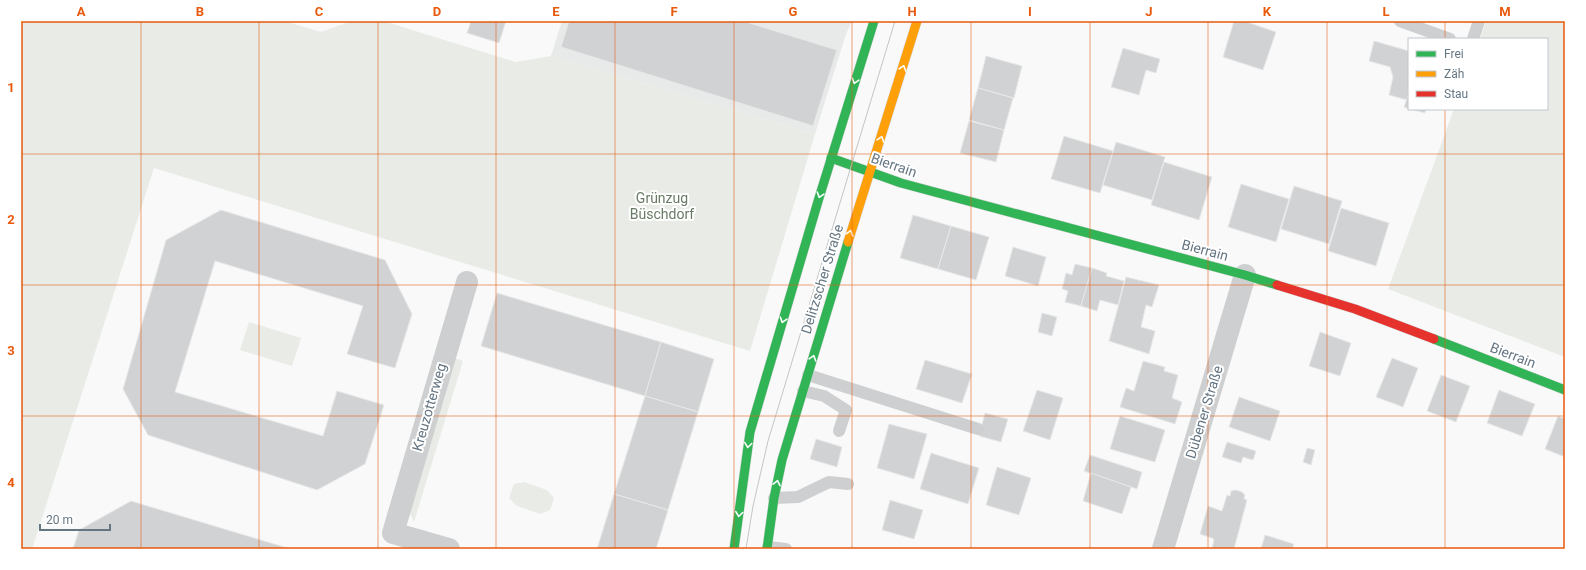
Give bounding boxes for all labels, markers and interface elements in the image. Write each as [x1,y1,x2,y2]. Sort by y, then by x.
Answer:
text: A [77,4,86,19]
text: B [196,4,204,19]
text: C [315,4,324,19]
text: D [433,4,441,19]
text: E [552,4,560,19]
text: F [670,4,678,19]
text: G [789,4,798,19]
text: H [907,4,917,19]
text: I [1028,4,1032,19]
text: J [1145,4,1153,19]
text: K [1263,4,1272,19]
text: L [1382,4,1390,19]
text: M [1499,4,1511,19]
legend [1408,38,1548,110]
text: Frei [1444,47,1464,61]
one-way arrow [898,65,907,72]
text: Zäh [1444,67,1464,81]
one-way arrow [851,77,859,84]
text: 1 [7,80,15,95]
text: Stau [1444,87,1468,101]
one-way arrow [876,135,885,142]
street label: Bierrain [869,150,919,180]
park label: Grünzug Büschdorf [630,190,694,222]
one-way arrow [816,192,825,199]
text: 2 [7,212,15,227]
street label: Delitzscher Straße [798,222,846,336]
one-way arrow [845,230,854,237]
street label: Bierrain [1180,236,1230,264]
one-way arrow [779,316,788,323]
street label: Bierrain [1488,339,1538,371]
text: 3 [7,343,15,358]
one-way arrow [808,355,817,362]
street label: Kreuzotterweg [409,361,449,453]
street label: Dübener Straße [1182,364,1226,460]
one-way arrow [744,442,753,448]
text: 4 [7,475,15,490]
one-way arrow [773,480,781,486]
scale bar [40,506,110,532]
one-way arrow [735,511,744,517]
text: 20 m [46,513,73,527]

